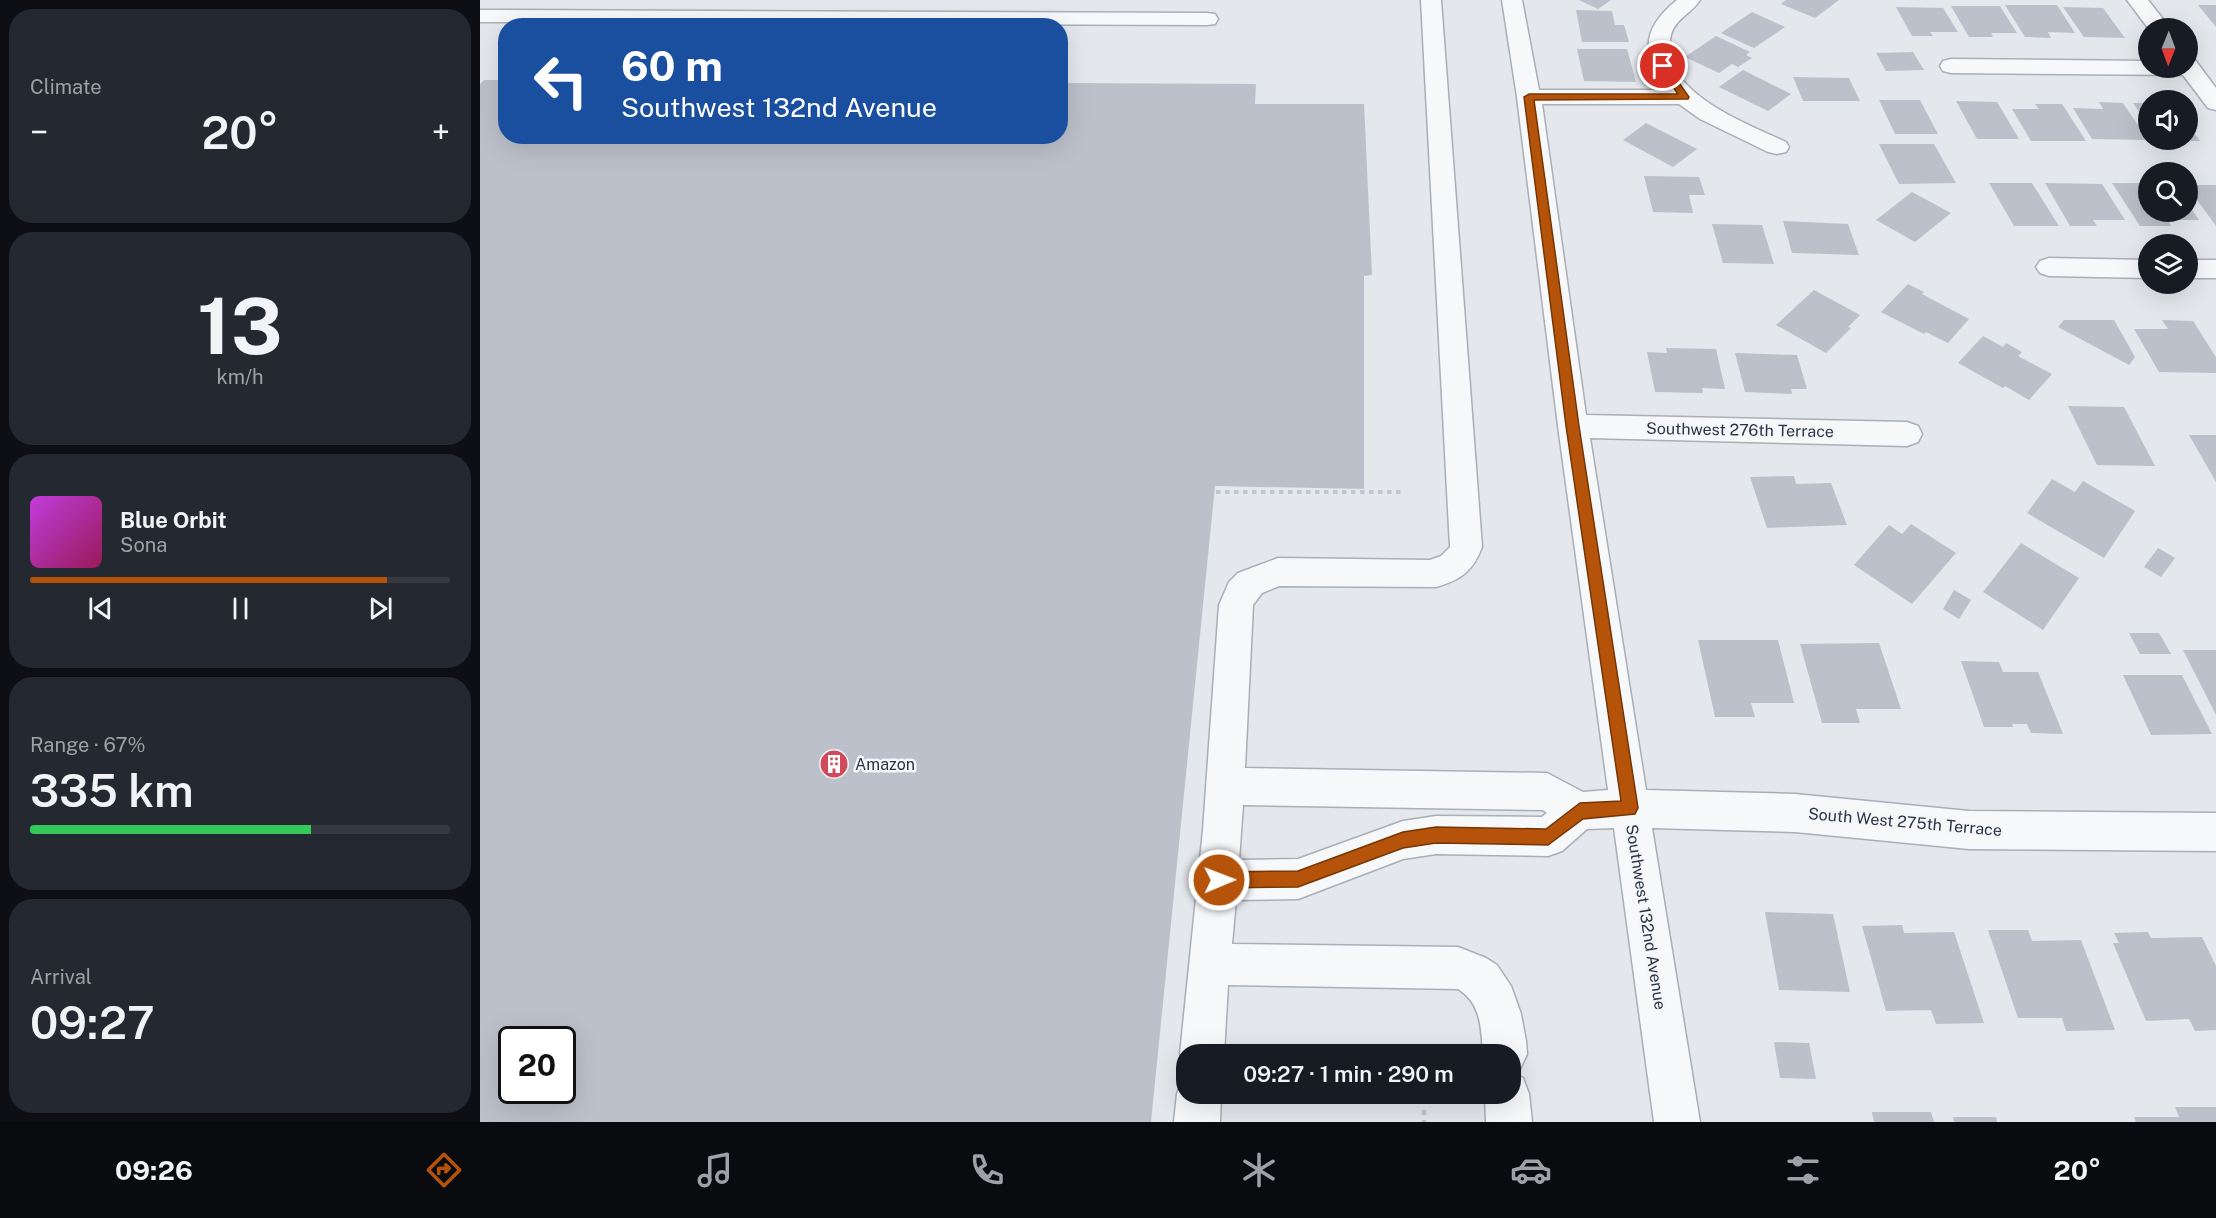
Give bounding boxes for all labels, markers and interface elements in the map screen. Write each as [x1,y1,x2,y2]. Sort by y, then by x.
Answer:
north arrow [2138,18,2198,78]
map controls [2138,18,2198,294]
pin [1637,40,1688,91]
text: 60 m [621,41,723,90]
icon: left [522,42,600,120]
icon: arrive [1646,49,1679,82]
text: Climate [30,75,102,99]
button: sound [2138,90,2198,150]
text: Southwest 132nd Avenue [621,91,937,123]
text: 20° [201,106,279,159]
text: − [30,113,48,151]
text: + [432,113,450,151]
button: search [2138,162,2198,222]
button: layers [2138,234,2198,294]
text: 13 [197,280,283,372]
text: km/h [216,365,264,389]
street label: Southwest 276th Terrace [1646,419,1834,441]
text: Blue Orbit [120,507,227,533]
text: Sona [120,533,167,557]
icon: previous [84,592,117,625]
icon: pause [224,592,257,625]
icon: next [364,592,397,625]
text: Range · 67% [30,733,146,757]
building icon: Amazon [818,748,850,780]
place label: Amazon [855,755,915,774]
text: 335 km [30,764,194,817]
street label: South West 275th Terrace [1807,804,2003,840]
street label: Southwest 132nd Avenue [1622,823,1670,1011]
position arrow [1187,848,1251,912]
text: Arrival [30,965,92,989]
text: 09:27 [30,996,155,1049]
speed limit sign: 20 [498,1026,576,1104]
text: 09:27 · 1 min · 290 m [1243,1061,1454,1087]
icon: directions [423,1149,465,1191]
icon: music [694,1149,736,1191]
icon: phone [966,1149,1008,1191]
icon: climate [1238,1149,1280,1191]
icon: car [1510,1149,1552,1191]
icon: filters [1782,1149,1824,1191]
text: 09:26 [115,1154,193,1186]
text: 20° [2054,1154,2101,1186]

